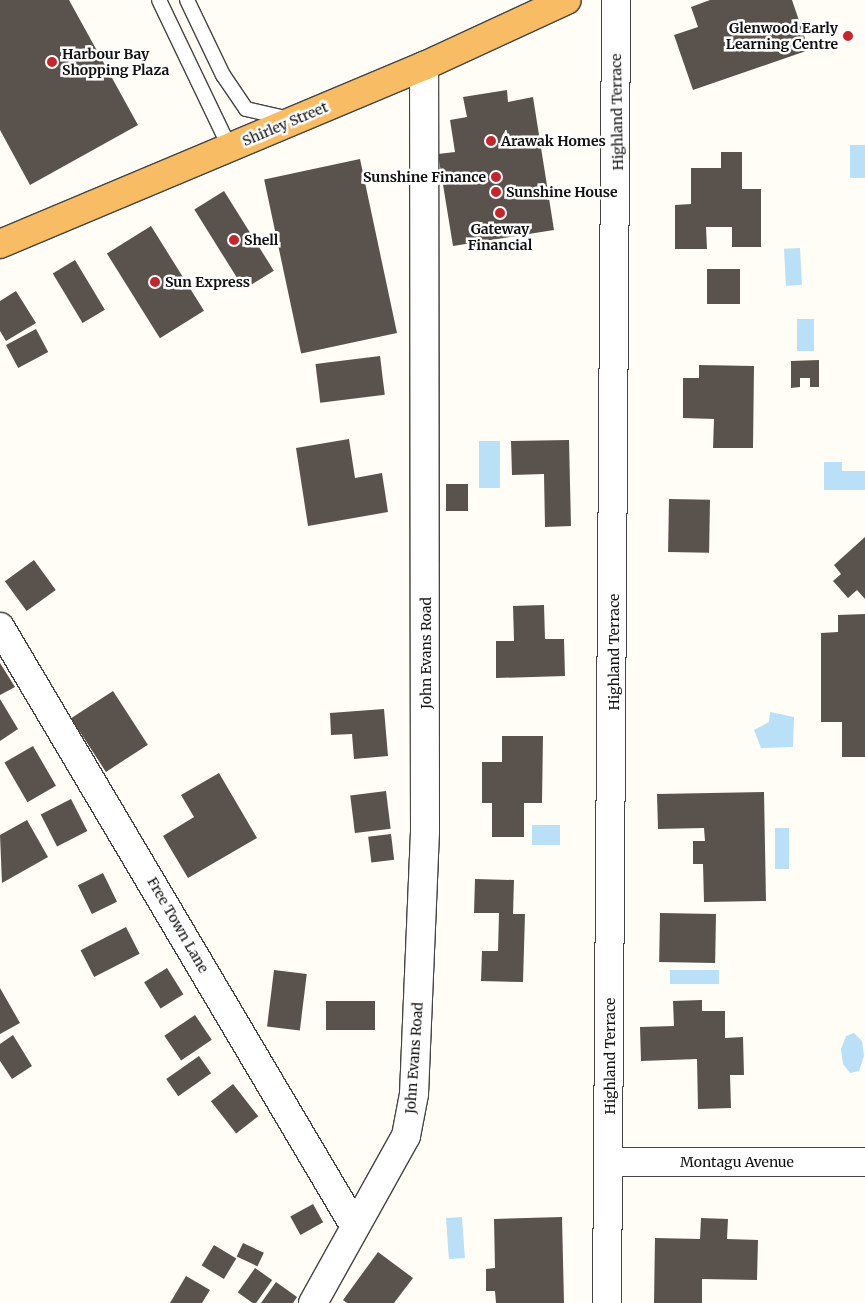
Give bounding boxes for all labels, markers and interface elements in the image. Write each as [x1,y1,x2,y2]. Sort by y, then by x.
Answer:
place label: Glenwood Early Learning Centre [726,20,838,52]
marker: Glenwood Early Learning Centre [842,30,854,42]
place label: Harbour Bay Shopping Plaza [62,46,169,78]
street label: Highland Terrace [608,53,626,171]
marker: Harbour Bay Shopping Plaza [46,56,58,68]
street label: Shirley Street [240,98,330,150]
place label: Arawak Homes [501,133,606,149]
marker: Arawak Homes [485,135,497,147]
place label: Sunshine Finance [363,169,486,185]
marker: Sunshine Finance [490,171,502,183]
place label: Sunshine House [506,184,618,200]
marker: Sunshine House [490,186,502,198]
marker: Gateway Financial [494,207,506,219]
place label: Gateway Financial [468,221,532,253]
place label: Shell [244,232,278,248]
marker: Shell [228,234,240,246]
place label: Sun Express [165,274,250,290]
marker: Sun Express [149,276,161,288]
street label: Highland Terrace [606,594,622,710]
street label: John Evans Road [418,597,434,709]
street label: Free Town Lane [144,874,212,976]
street label: Highland Terrace [602,998,618,1114]
street label: John Evans Road [402,1002,426,1114]
street label: Montagu Avenue [680,1154,794,1170]

